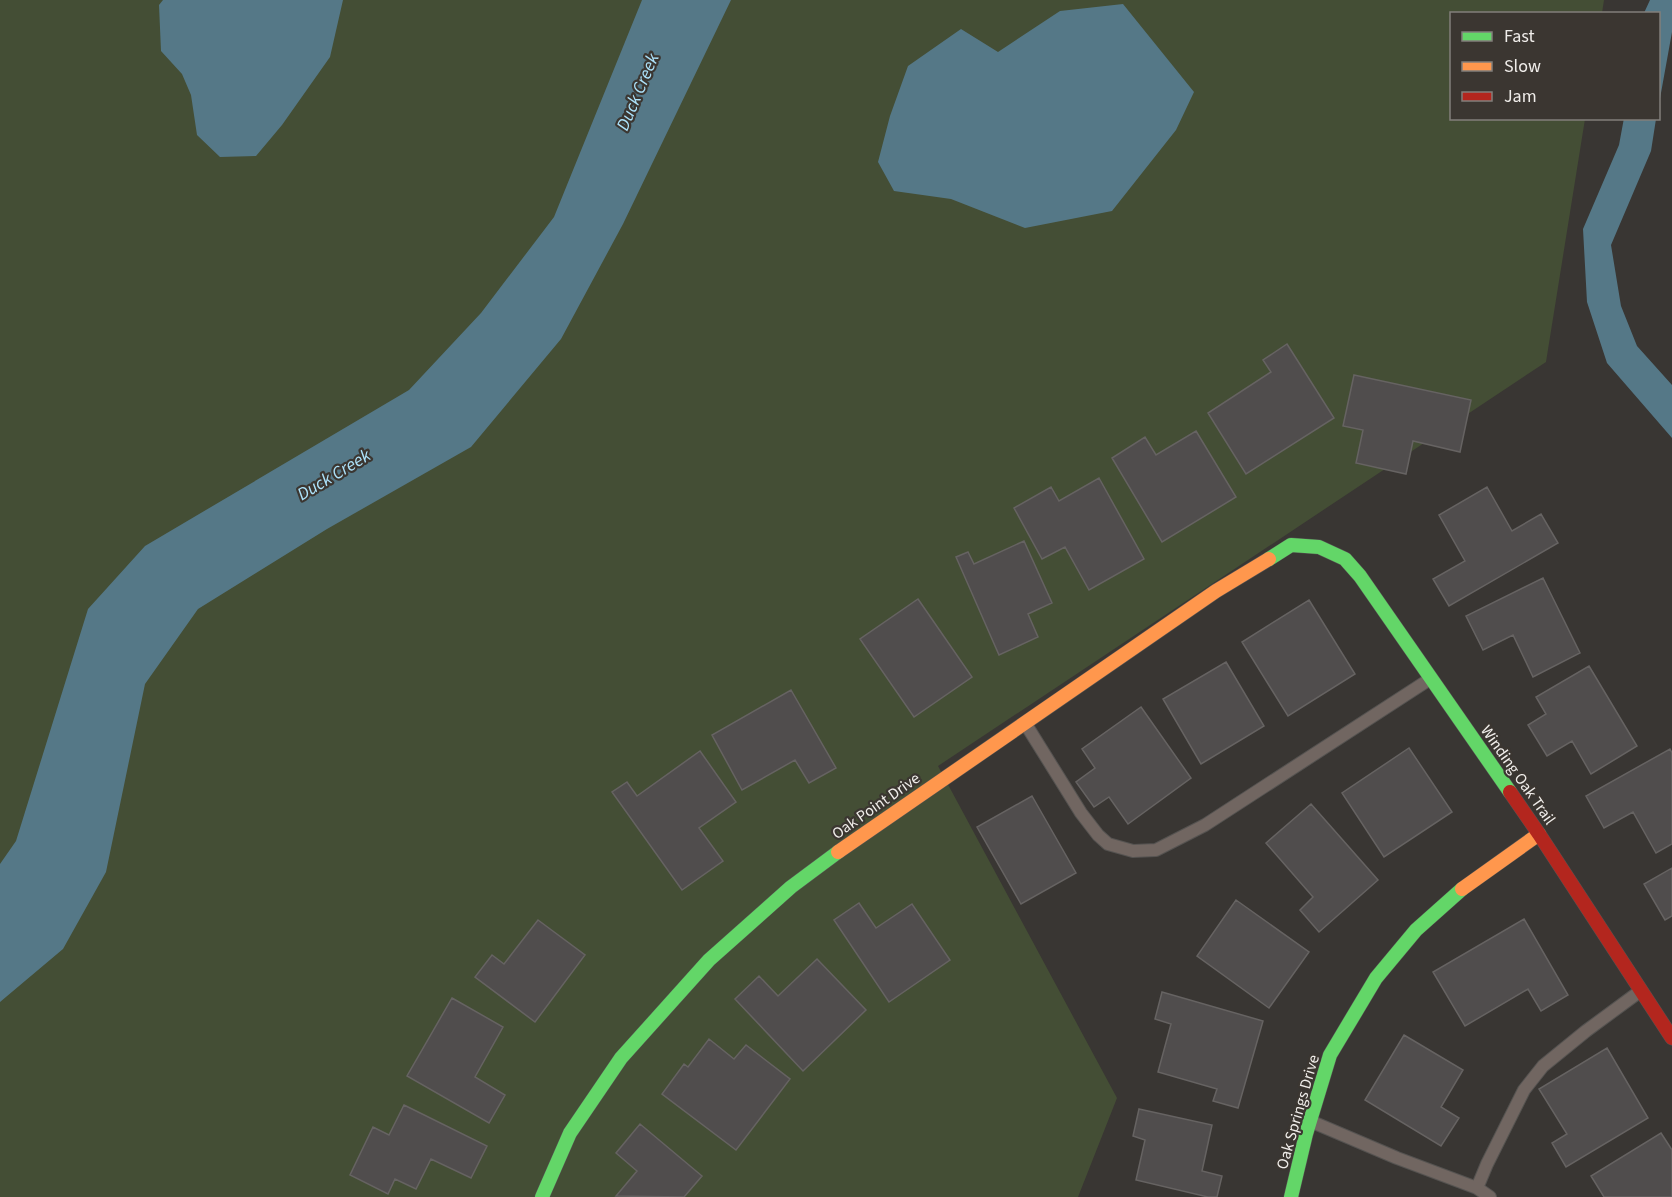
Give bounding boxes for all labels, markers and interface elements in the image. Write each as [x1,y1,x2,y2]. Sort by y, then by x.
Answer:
legend [1450,12,1660,120]
text: Fast [1504,24,1535,49]
water label: Duck Creek [611,49,666,135]
text: Slow [1504,54,1541,79]
text: Jam [1504,84,1537,109]
water label: Duck Creek [292,443,376,507]
street label: Winding Oak Trail [1475,721,1561,829]
street label: Oak Point Drive [827,767,925,845]
street label: Oak Springs Drive [1271,1052,1325,1172]

